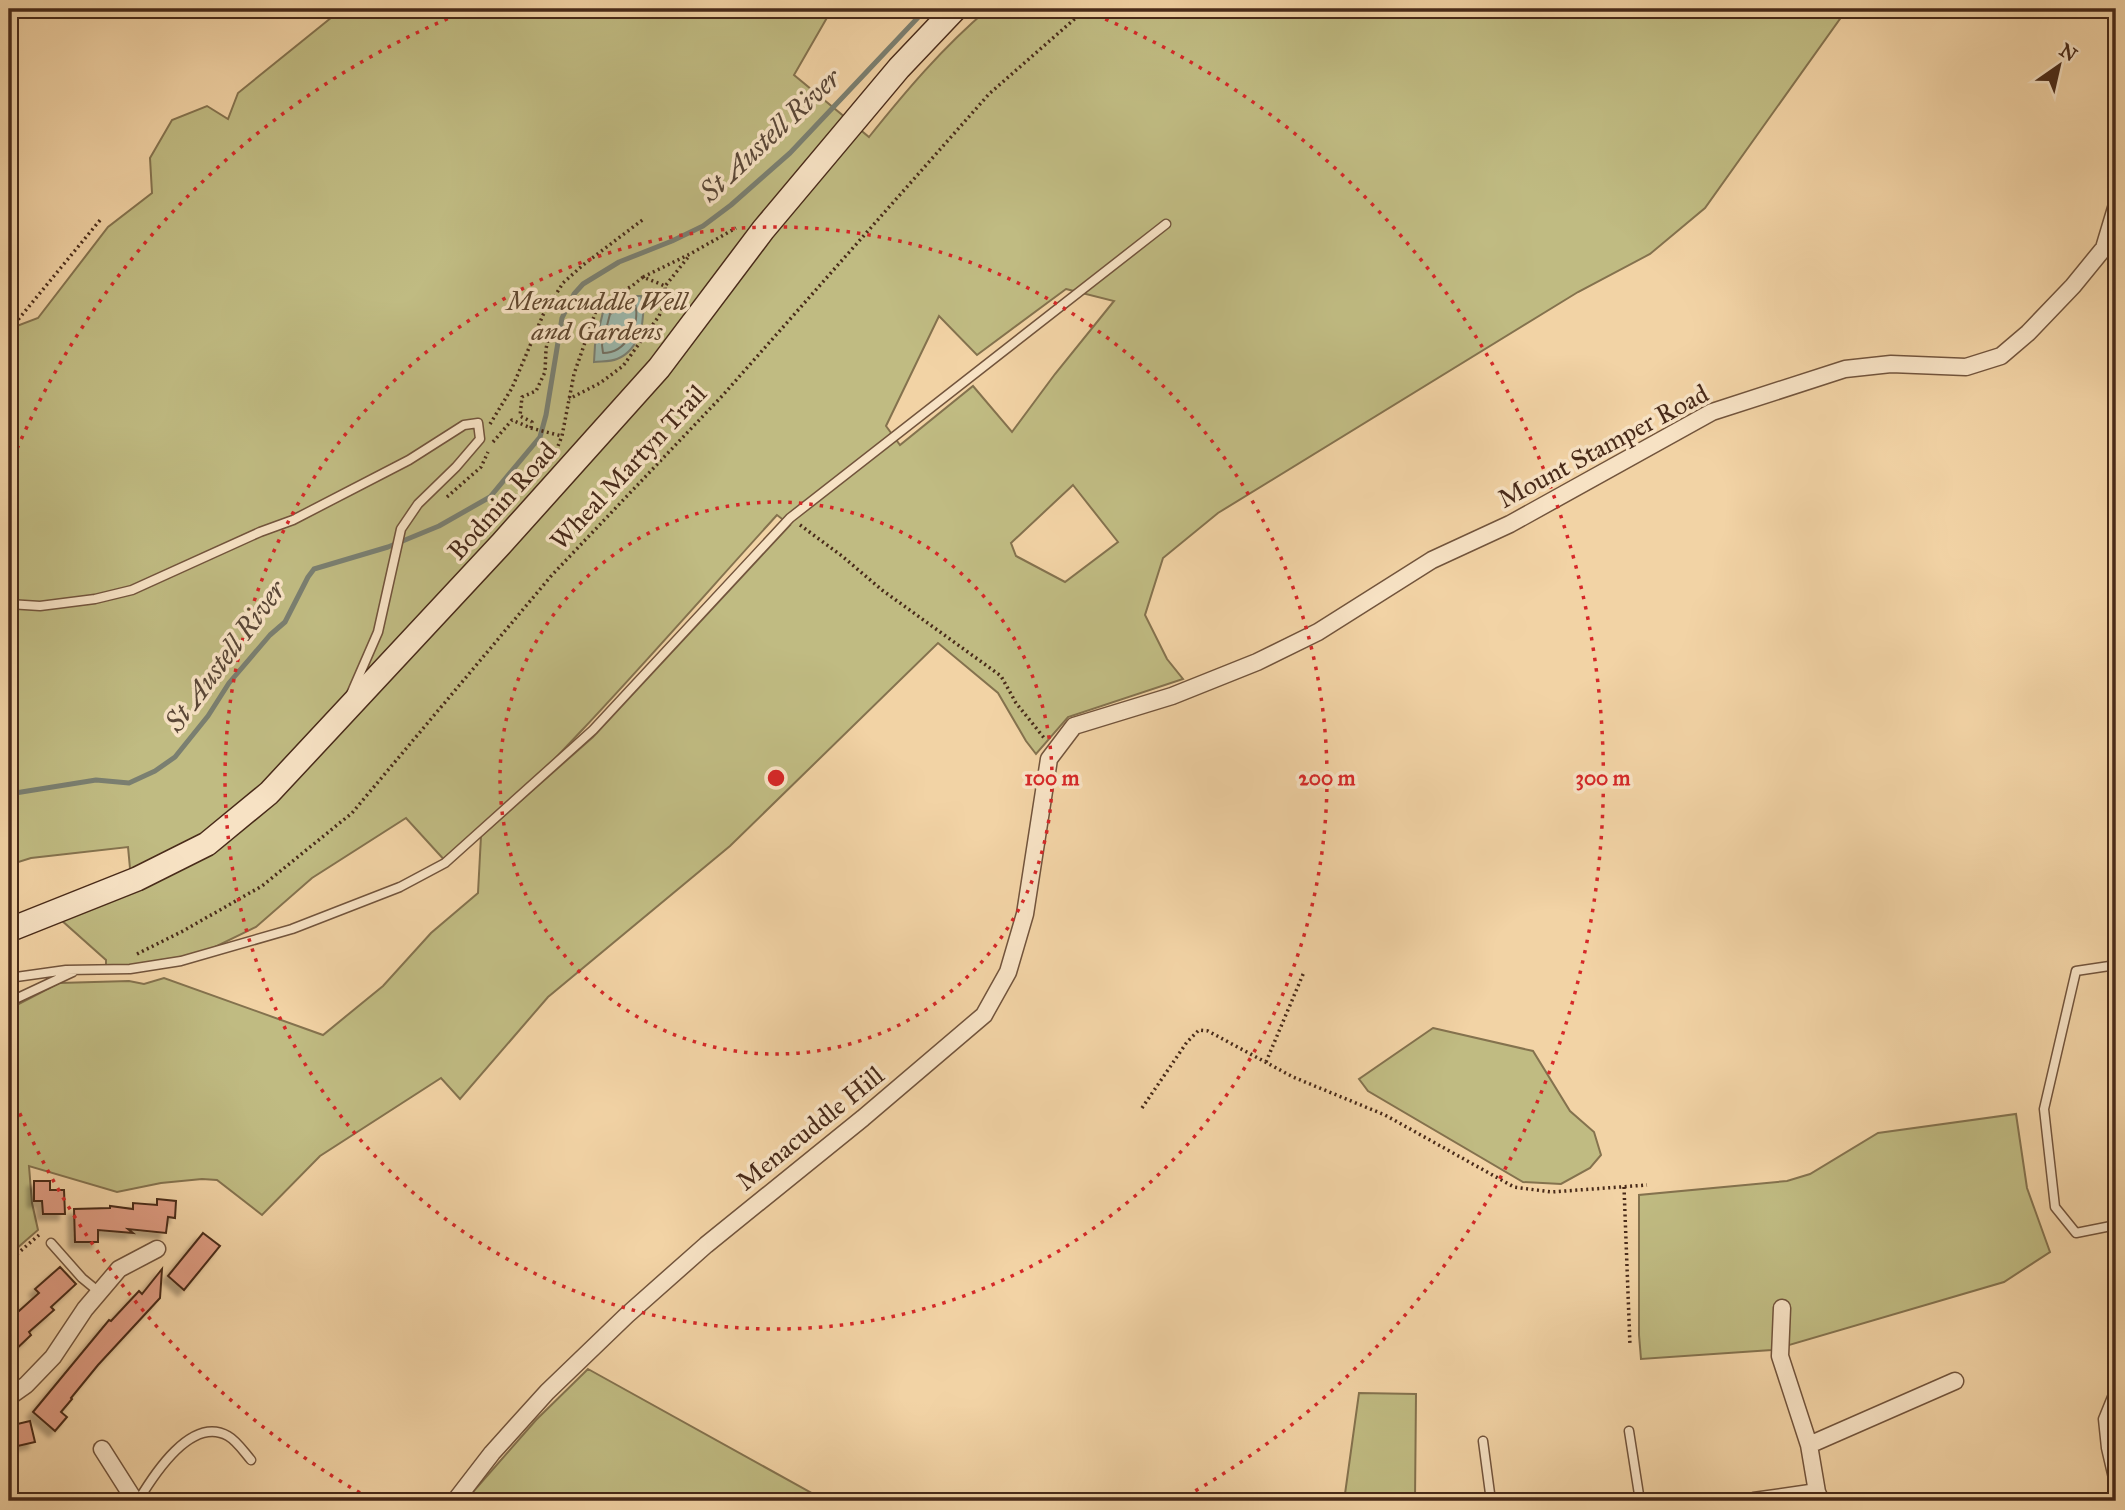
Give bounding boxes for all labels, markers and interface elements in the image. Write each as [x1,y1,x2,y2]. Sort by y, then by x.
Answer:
north arrow [2024,32,2094,102]
text: N [2055,38,2081,66]
water label: St Austell River [691,60,849,210]
park label: Menacuddle Well and Gardens [504,285,689,347]
street label: Mount Stamper Road [1492,377,1714,515]
street label: Wheal Martyn Trail [543,378,713,556]
street label: Bodmin Road [441,435,563,567]
water label: St Austell River [156,572,294,739]
text: 100 m [1025,765,1080,791]
text: 200 m [1299,765,1356,791]
text: 300 m [1575,765,1631,791]
centre of rings [764,766,788,790]
street label: Menacuddle Hill [730,1059,890,1197]

